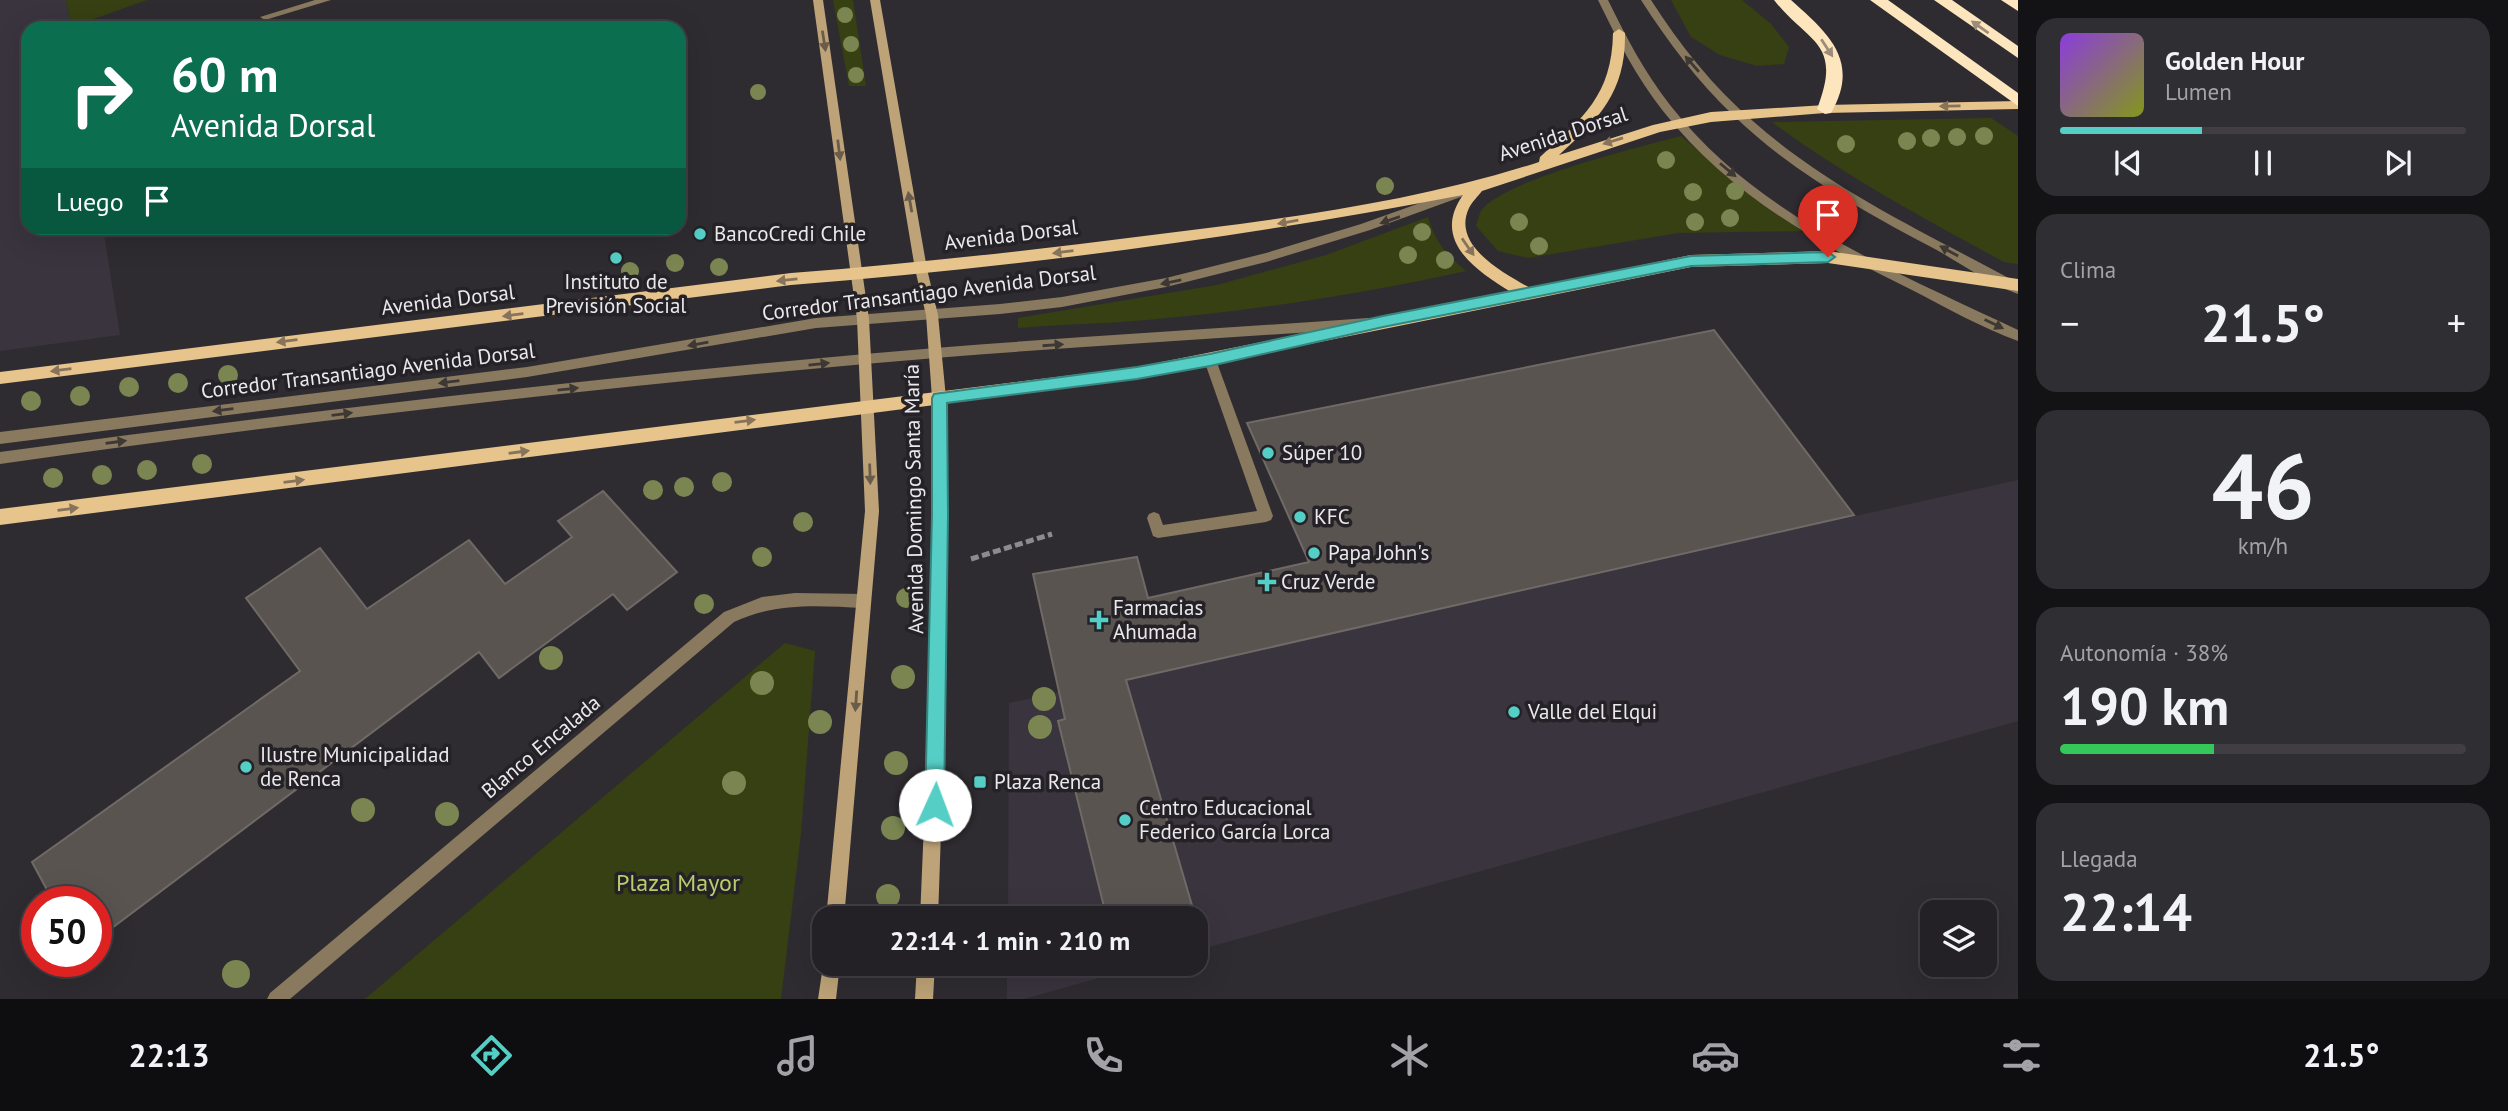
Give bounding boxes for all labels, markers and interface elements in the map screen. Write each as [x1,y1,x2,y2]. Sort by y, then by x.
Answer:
one-way arrow [1971,20,1989,34]
one-way arrow [819,30,830,52]
one-way arrow [1821,38,1834,57]
text: 60 m [171,42,278,106]
text: Golden Hour [2165,44,2304,77]
icon: right [56,49,147,140]
one-way arrow [1684,55,1700,73]
text: Lumen [2165,77,2232,106]
street label: Avenida Dorsal [1495,100,1631,167]
one-way arrow [1939,100,1961,112]
text: Avenida Dorsal [171,104,375,146]
one-way arrow [1602,137,1623,147]
one-way arrow [834,139,845,161]
icon: previous [2109,144,2147,182]
icon: pause [2244,144,2282,182]
icon: next [2379,144,2417,182]
one-way arrow [1720,162,1737,177]
icon: arrive [138,182,176,220]
text: Luego [56,185,124,218]
pin [1798,185,1858,257]
one-way arrow [904,191,915,213]
icon: arrive [1809,196,1847,234]
street label: Avenida Dorsal [943,213,1079,256]
one-way arrow [1379,215,1400,226]
one-way arrow [1277,217,1299,228]
place label: BancoCredi Chile [714,220,866,247]
marker: BancoCredi Chile [692,226,708,242]
one-way arrow [1461,238,1475,256]
one-way arrow [1939,245,1958,257]
one-way arrow [1051,246,1073,257]
marker: Instituto de Previsión Social [608,250,624,266]
text: Clima [2060,255,2116,284]
street label: Corredor Transantiago Avenida Dorsal [761,259,1097,326]
place label: Instituto de Previsión Social [546,268,686,319]
one-way arrow [776,274,798,285]
one-way arrow [1160,276,1182,287]
street label: Avenida Dorsal [380,278,516,321]
text: 21.5° [2201,289,2325,356]
text: − [2060,298,2079,347]
text: + [2447,298,2466,347]
one-way arrow [502,309,524,320]
one-way arrow [1984,319,2004,330]
one-way arrow [276,336,298,347]
street label: Corredor Transantiago Avenida Dorsal [200,337,536,404]
one-way arrow [687,339,709,350]
one-way arrow [1042,339,1064,350]
one-way arrow [808,358,830,369]
street label: Avenida Domingo Santa María [898,364,929,634]
one-way arrow [50,365,72,376]
one-way arrow [437,377,459,388]
one-way arrow [557,383,579,394]
one-way arrow [212,405,234,416]
one-way arrow [331,409,353,420]
one-way arrow [734,415,756,426]
text: 46 [2211,426,2315,544]
one-way arrow [105,436,127,447]
place label: Súper 10 [1282,439,1362,466]
marker: Súper 10 [1260,445,1276,461]
one-way arrow [508,446,530,457]
one-way arrow [865,464,876,486]
one-way arrow [283,476,305,487]
one-way arrow [57,503,79,514]
place label: KFC [1314,503,1350,530]
marker: KFC [1292,509,1308,525]
text: km/h [2238,531,2288,560]
place label: Papa John's [1328,539,1429,566]
marker: Papa John's [1306,545,1322,561]
place label: Cruz Verde [1281,568,1375,595]
marker: Cruz Verde [1259,574,1275,590]
place label: Farmacias Ahumada [1113,594,1203,645]
marker: Farmacias Ahumada [1091,612,1107,628]
text: Autonomía · 38% [2060,638,2228,667]
text: 190 km [2060,672,2229,739]
street label: Blanco Encalada [476,689,606,804]
one-way arrow [850,690,861,712]
place label: Valle del Elqui [1527,698,1657,725]
marker: Valle del Elqui [1506,704,1522,720]
place label: Ilustre Municipalidad de Renca [260,741,450,792]
marker: Ilustre Municipalidad de Renca [238,759,254,775]
position arrow [898,768,972,842]
place label: Plaza Renca [994,768,1101,795]
marker: Plaza Renca [972,774,988,790]
place label: Centro Educacional Federico García Lorca [1139,794,1331,845]
marker: Centro Educacional Federico García Lorca [1117,812,1133,828]
text: Llegada [2060,844,2138,873]
park label: Plaza Mayor [616,867,740,898]
text: 22:14 [2060,878,2192,945]
speed limit sign: 50 [21,886,112,977]
map controls [1920,900,1997,977]
button: layers [1920,900,1997,977]
text: 22:14 · 1 min · 210 m [890,924,1130,957]
icon: directions [467,1031,516,1080]
icon: music [773,1031,822,1080]
icon: phone [1079,1031,1128,1080]
icon: climate [1385,1031,1434,1080]
icon: car [1691,1031,1740,1080]
icon: filters [1997,1031,2046,1080]
text: 22:13 [129,1034,210,1076]
text: 21.5° [2303,1034,2379,1076]

